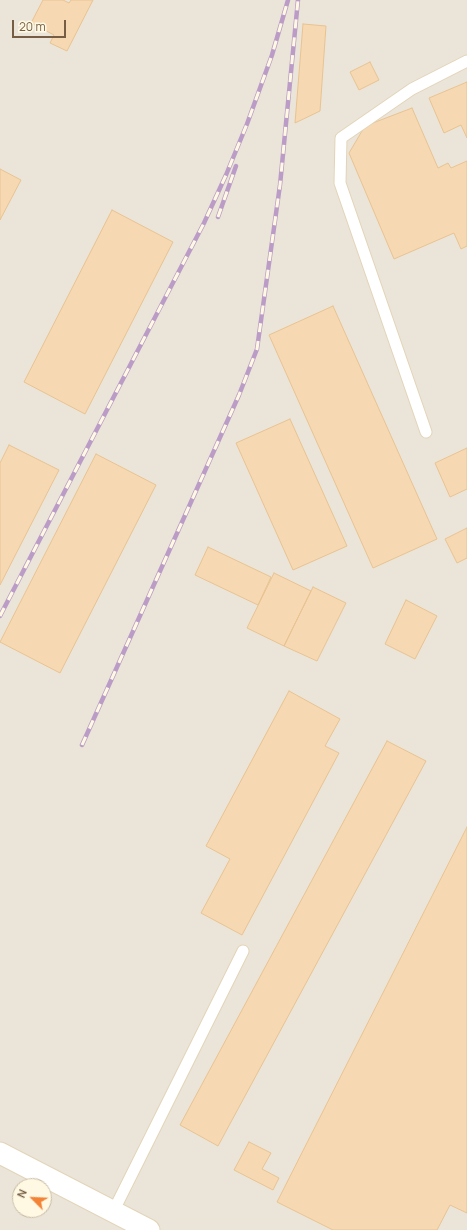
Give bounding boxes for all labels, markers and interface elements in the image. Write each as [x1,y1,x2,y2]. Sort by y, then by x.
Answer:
scale bar [14,12,68,38]
text: 20 m [19,18,46,35]
north arrow [12,1178,52,1218]
text: N [13,1187,30,1200]

